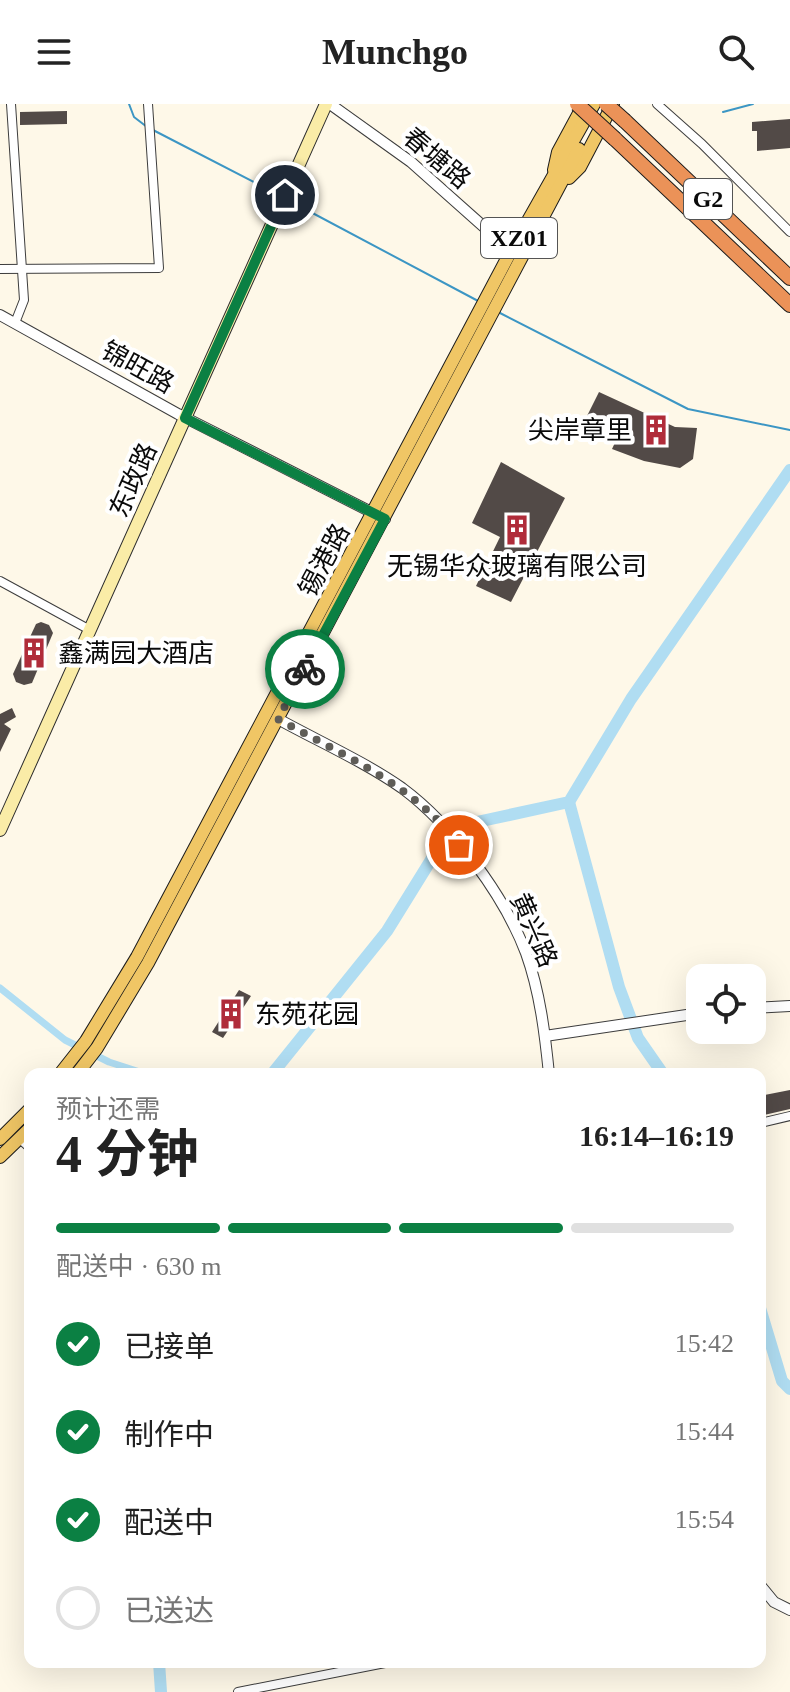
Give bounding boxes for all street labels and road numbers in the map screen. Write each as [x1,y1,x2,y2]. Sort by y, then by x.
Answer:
street label: 春塘路 [397,122,476,195]
road number: G2 [684,179,732,219]
road number: XZ01 [481,218,557,258]
street label: 锦旺路 [97,336,179,399]
street label: 东政路 [104,439,163,522]
street label: 锡港路 [293,519,356,601]
street label: 黄兴路 [504,889,563,972]

